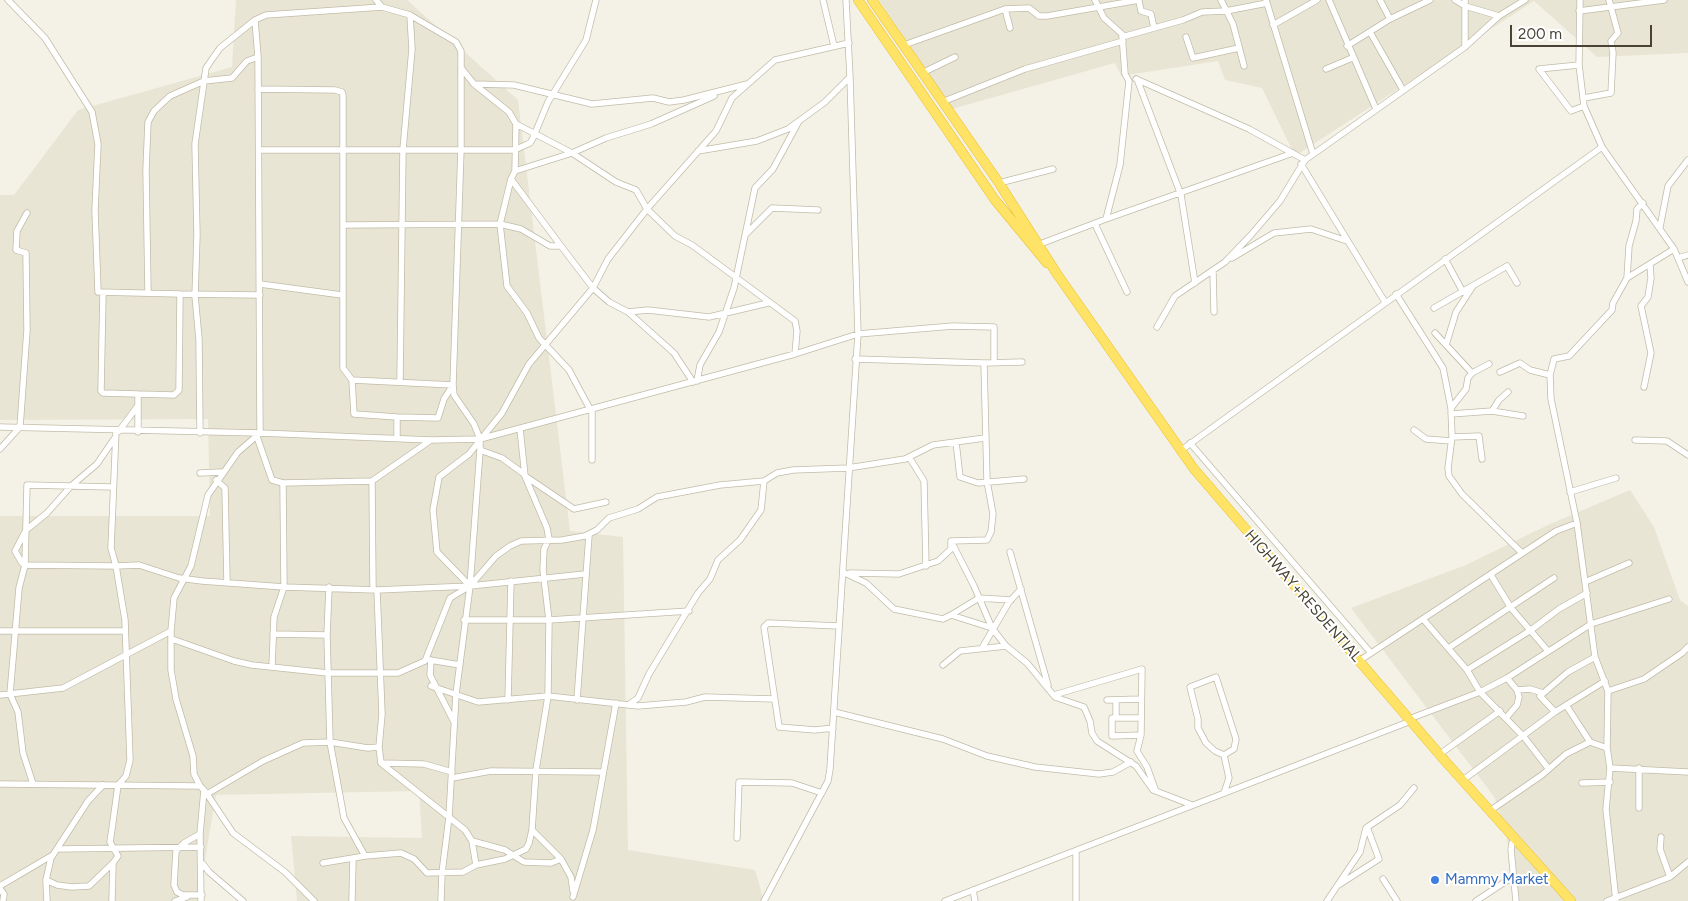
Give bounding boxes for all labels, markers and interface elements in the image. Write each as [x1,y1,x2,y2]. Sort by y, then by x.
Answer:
scale bar [1513,15,1656,47]
text: 200 m [1518,25,1562,43]
street label: HIGHWAY+RESDENTIAL [1241,526,1365,666]
place label: Mammy Market [1445,871,1549,889]
marker: Mammy Market [1429,874,1441,886]

